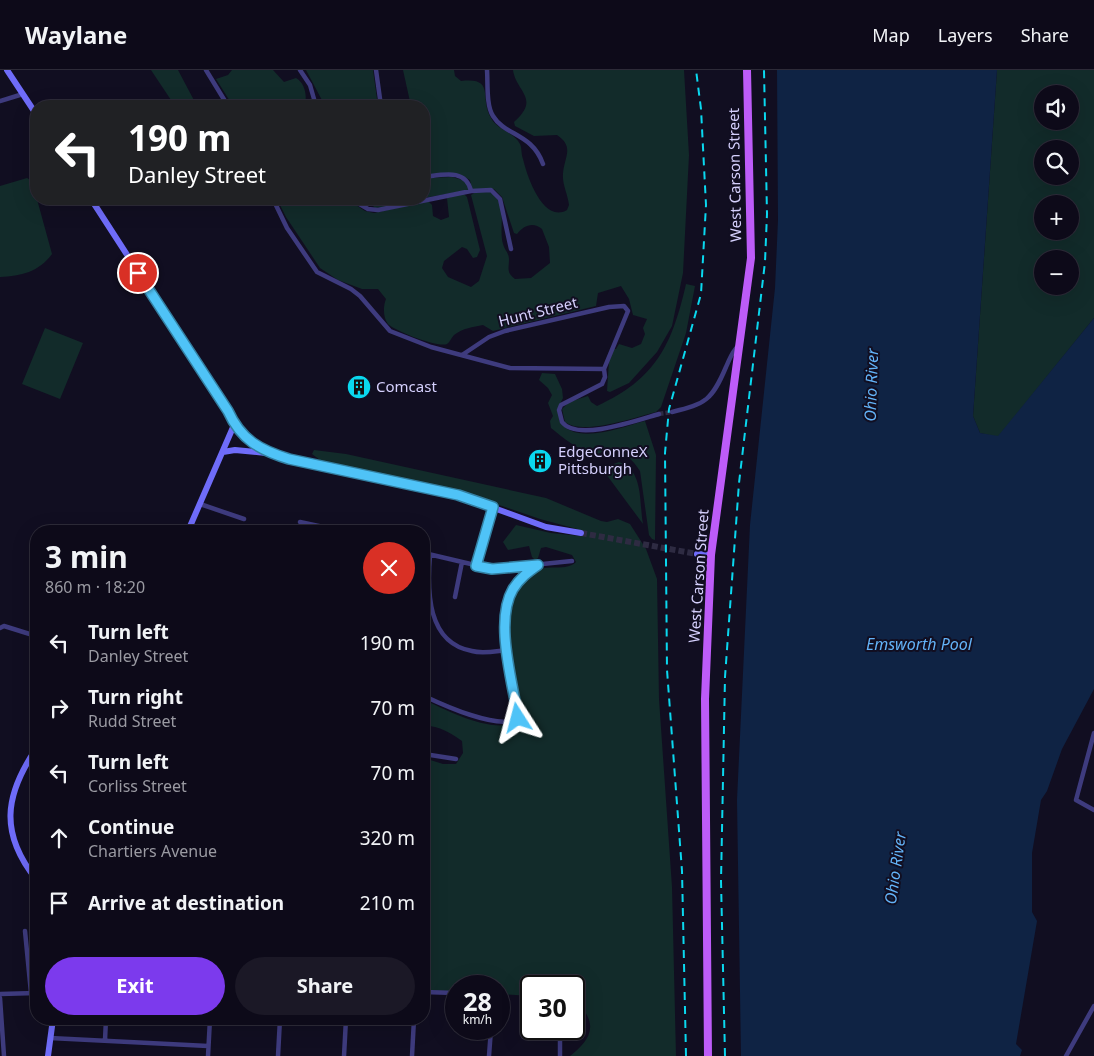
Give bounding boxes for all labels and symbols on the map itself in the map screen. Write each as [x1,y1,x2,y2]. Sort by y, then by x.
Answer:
street label: West Carson Street [723,107,745,242]
pin [117,252,159,294]
street label: Hunt Street [496,291,580,331]
water label: Ohio River [859,347,883,422]
building icon: Comcast [346,374,372,400]
place label: Comcast [376,376,437,396]
place label: EdgeConneX Pittsburgh [558,441,648,478]
building icon: EdgeConneX Pittsburgh [527,448,553,474]
street label: West Carson Street [683,508,713,643]
water label: Emsworth Pool [866,633,973,655]
position arrow [491,691,543,743]
water label: Ohio River [879,830,911,906]
speed limit sign: 30 [520,975,585,1040]

